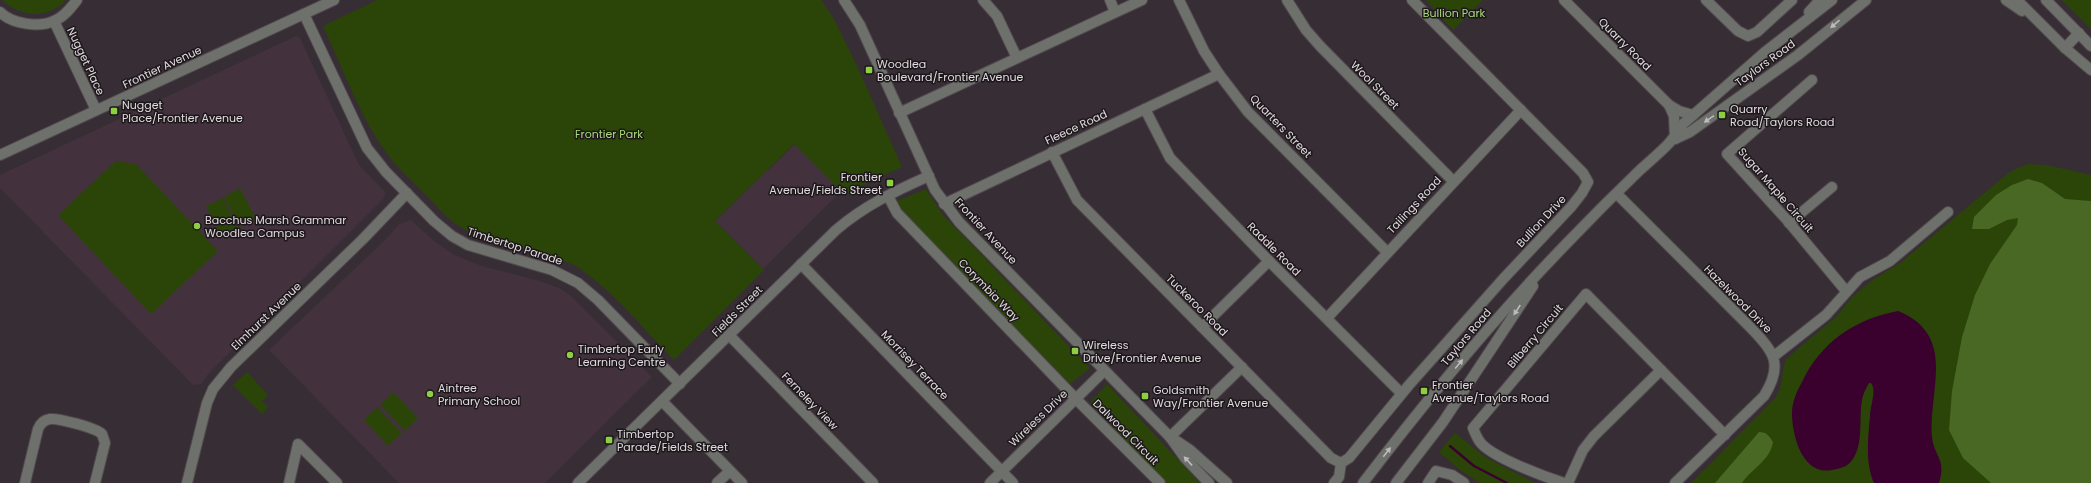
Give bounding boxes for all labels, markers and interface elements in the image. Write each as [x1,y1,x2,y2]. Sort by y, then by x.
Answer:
park label: Bullion Park [1423,5,1486,21]
street label: Quarry Road [1595,14,1655,74]
one-way arrow [1830,20,1841,29]
street label: Nugget Place [63,24,109,98]
street label: Taylors Road [1732,36,1798,90]
street label: Frontier Avenue [120,42,204,92]
place label: Woodlea Boulevard/Frontier Avenue [877,56,1024,85]
street label: Wool Street [1347,57,1403,113]
marker: Woodlea Boulevard/Frontier Avenue [864,65,874,75]
street label: Quarters Street [1246,91,1316,161]
place label: Nugget Place/Frontier Avenue [122,97,243,126]
place label: Quarry Road/Taylors Road [1730,101,1835,130]
marker: Nugget Place/Frontier Avenue [109,106,119,116]
street label: Fleece Road [1042,106,1110,148]
marker: Quarry Road/Taylors Road [1717,110,1727,120]
one-way arrow [1703,115,1714,123]
park label: Frontier Park [575,126,643,142]
street label: Sugar Maple Circuit [1735,144,1817,236]
place label: Frontier Avenue/Fields Street [769,169,882,198]
street label: Tailings Road [1383,173,1445,237]
marker: Frontier Avenue/Fields Street [885,178,895,188]
street label: Bullion Drive [1512,191,1570,251]
street label: Frontier Avenue [951,194,1021,268]
place label: Bacchus Marsh Grammar Woodlea Campus [205,212,346,241]
street label: Raddle Road [1244,219,1304,279]
marker: Bacchus Marsh Grammar Woodlea Campus [192,221,202,231]
street label: Timbertop Parade [465,223,565,269]
street label: Corymbia Way [955,255,1024,326]
street label: Hazelwood Drive [1700,261,1776,337]
street label: Tuckeroo Road [1162,270,1232,340]
street label: Elmhurst Avenue [227,278,305,354]
street label: Fields Street [708,282,766,340]
street label: Bilberry Circuit [1503,300,1567,372]
street label: Taylors Road [1437,305,1495,369]
one-way arrow [1513,305,1521,315]
street label: Morrisey Terrace [878,327,952,403]
place label: Wireless Drive/Frontier Avenue [1083,337,1202,366]
place label: Timbertop Early Learning Centre [578,341,666,370]
marker: Wireless Drive/Frontier Avenue [1070,346,1080,356]
marker: Timbertop Early Learning Centre [565,350,575,360]
one-way arrow [1454,358,1463,369]
street label: Ferneley View [778,368,842,434]
place label: Frontier Avenue/Taylors Road [1432,377,1549,406]
place label: Aintree Primary School [438,380,520,409]
place label: Goldsmith Way/Frontier Avenue [1153,382,1268,411]
street label: Wireless Drive [1005,386,1071,450]
marker: Frontier Avenue/Taylors Road [1419,386,1429,396]
marker: Aintree Primary School [425,389,435,399]
marker: Goldsmith Way/Frontier Avenue [1140,391,1150,401]
street label: Dalwood Circuit [1090,396,1162,468]
place label: Timbertop Parade/Fields Street [617,426,728,455]
marker: Timbertop Parade/Fields Street [604,435,614,445]
one-way arrow [1382,447,1391,458]
one-way arrow [1184,456,1193,466]

